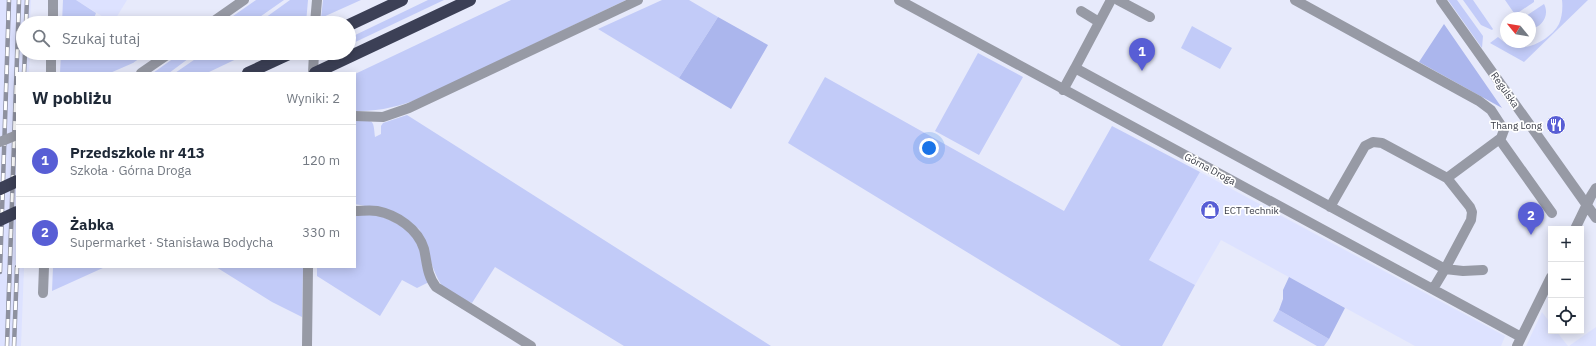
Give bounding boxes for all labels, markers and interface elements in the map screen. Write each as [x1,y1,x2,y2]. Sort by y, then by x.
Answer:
north arrow [1500,12,1536,48]
search box [16,16,356,60]
icon: search [30,27,52,49]
text: Szukaj tutaj [62,29,140,48]
pin: 1 [1129,38,1155,71]
street label: Regulska [1488,70,1522,111]
text: W pobliżu [32,87,112,109]
text: Wyniki: 2 [287,90,340,107]
restaurant icon: Thang Long [1545,114,1567,136]
place label: Thang Long [1490,119,1543,132]
your location [919,138,939,158]
text: Przedszkole nr 413 [70,143,205,162]
street label: Górna Droga [1182,150,1238,188]
text: 1 [41,152,49,169]
text: 120 m [302,152,340,169]
text: Szkoła · Górna Droga [70,162,191,179]
shop icon: ECT Technik [1199,199,1221,221]
pin: 2 [1518,202,1544,235]
place label: ECT Technik [1224,204,1280,217]
text: Żabka [70,215,114,234]
text: 2 [41,224,49,241]
text: 330 m [302,224,340,241]
map controls [1548,226,1584,334]
button: + [1548,226,1584,262]
text: Supermarket · Stanisława Bodycha [70,234,273,251]
button: − [1548,262,1584,298]
button: locate [1548,298,1584,334]

